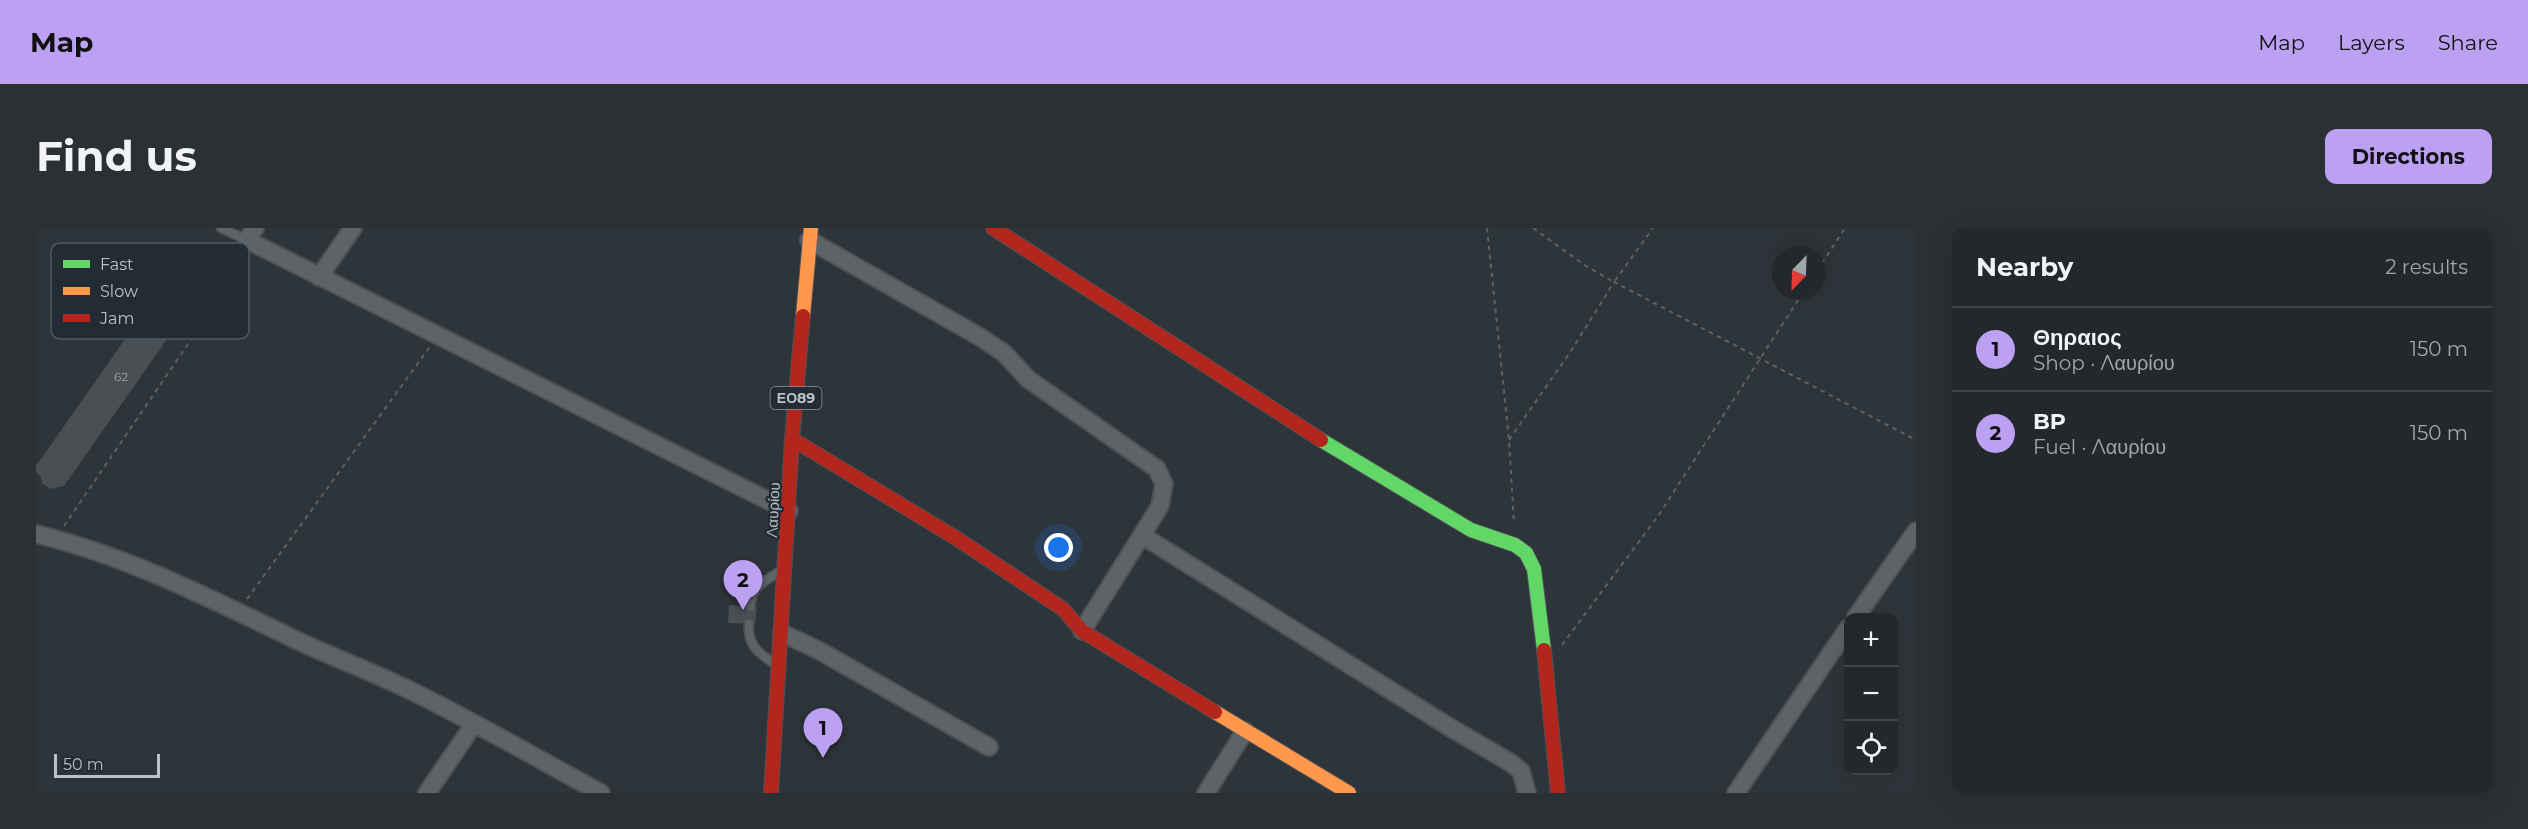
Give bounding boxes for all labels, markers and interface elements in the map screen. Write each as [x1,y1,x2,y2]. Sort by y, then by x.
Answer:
text: Map [30,25,93,59]
text: Map [2258,30,2305,55]
text: Layers [2338,30,2405,55]
text: Share [2438,30,2498,55]
button: Directions [2325,129,2492,184]
text: Find us [36,130,197,182]
legend [51,243,249,339]
north arrow [1772,246,1826,300]
text: Nearby [1976,251,2073,283]
text: Fast [100,255,134,274]
text: 2 results [2385,255,2468,279]
text: Slow [100,282,138,301]
text: Jam [99,309,134,328]
text: Θηραιος [2033,324,2122,351]
text: 1 [1992,337,1999,361]
text: 150 m [2410,337,2468,361]
text: Shop · Λαυρίου [2033,351,2175,375]
house number: 62 [114,369,128,384]
road number: ΕΟ89 [770,387,822,409]
text: BP [2033,408,2066,435]
text: 2 [1990,421,2001,445]
text: 150 m [2410,421,2468,445]
text: Fuel · Λαυρίου [2033,435,2166,459]
street label: Λαυρίου [762,482,784,538]
your location [1044,533,1073,562]
pin: 2 [724,560,762,610]
map controls [1844,613,1898,775]
button: + [1844,613,1898,667]
button: − [1844,667,1898,721]
pin: 1 [804,708,842,758]
button: locate [1844,721,1898,775]
scale bar [54,751,160,778]
text: 50 m [63,755,104,774]

